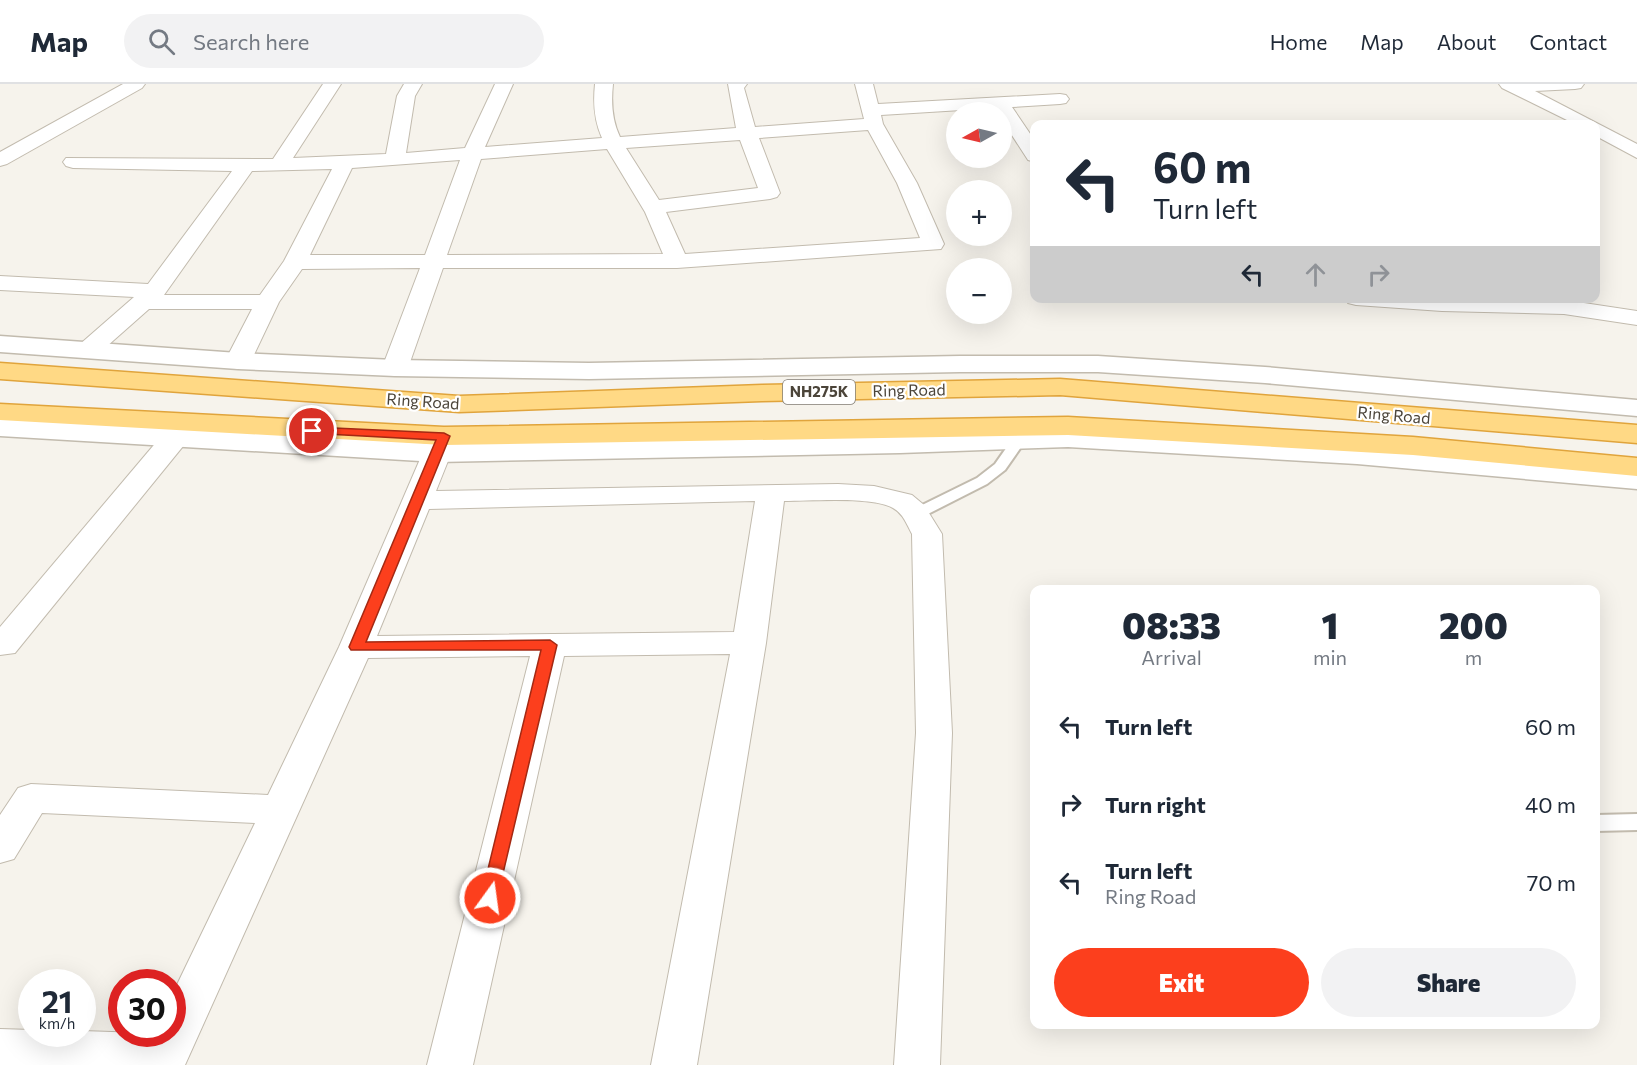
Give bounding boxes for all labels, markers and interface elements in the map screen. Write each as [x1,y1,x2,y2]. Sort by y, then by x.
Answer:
search box [124,14,544,68]
text: Map [30,24,88,58]
icon: search [145,25,178,58]
text: Search here [193,28,309,55]
text: Home [1270,29,1327,54]
text: Map [1360,29,1404,54]
text: About [1437,29,1496,54]
text: Contact [1529,29,1607,54]
north arrow [946,102,1012,168]
map controls [946,102,1012,324]
text: 60 m [1153,140,1252,192]
icon: left [1054,144,1132,222]
button: + [946,180,1012,246]
text: Turn left [1153,192,1257,225]
button: − [946,258,1012,324]
icon: left [1236,258,1269,291]
icon: ahead [1299,258,1332,291]
icon: right [1362,258,1395,291]
street label: Ring Road [872,379,946,400]
road number: NH275K [783,380,855,404]
street label: Ring Road [386,388,460,413]
street label: Ring Road [1357,402,1431,427]
pin [286,405,337,456]
icon: arrive [295,414,328,447]
text: 08:33 [1122,602,1221,646]
text: 1 [1322,602,1338,646]
text: 200 [1439,602,1508,646]
text: Arrival [1141,645,1202,669]
text: min [1313,645,1347,669]
text: m [1465,645,1482,669]
icon: left [1054,710,1087,743]
text: Turn left [1105,713,1192,740]
text: 60 m [1525,713,1576,740]
icon: right [1054,788,1087,821]
text: Turn right [1105,791,1206,818]
text: 40 m [1525,791,1576,818]
text: Turn left [1105,857,1192,884]
position arrow [458,866,522,930]
icon: left [1054,866,1087,899]
text: 70 m [1527,869,1576,896]
text: Ring Road [1105,884,1196,908]
button: Exit [1054,948,1309,1017]
button: Share [1321,948,1576,1017]
speed limit sign: 30 [108,969,186,1047]
text: 21 [42,982,72,1019]
text: km/h [39,1014,75,1032]

